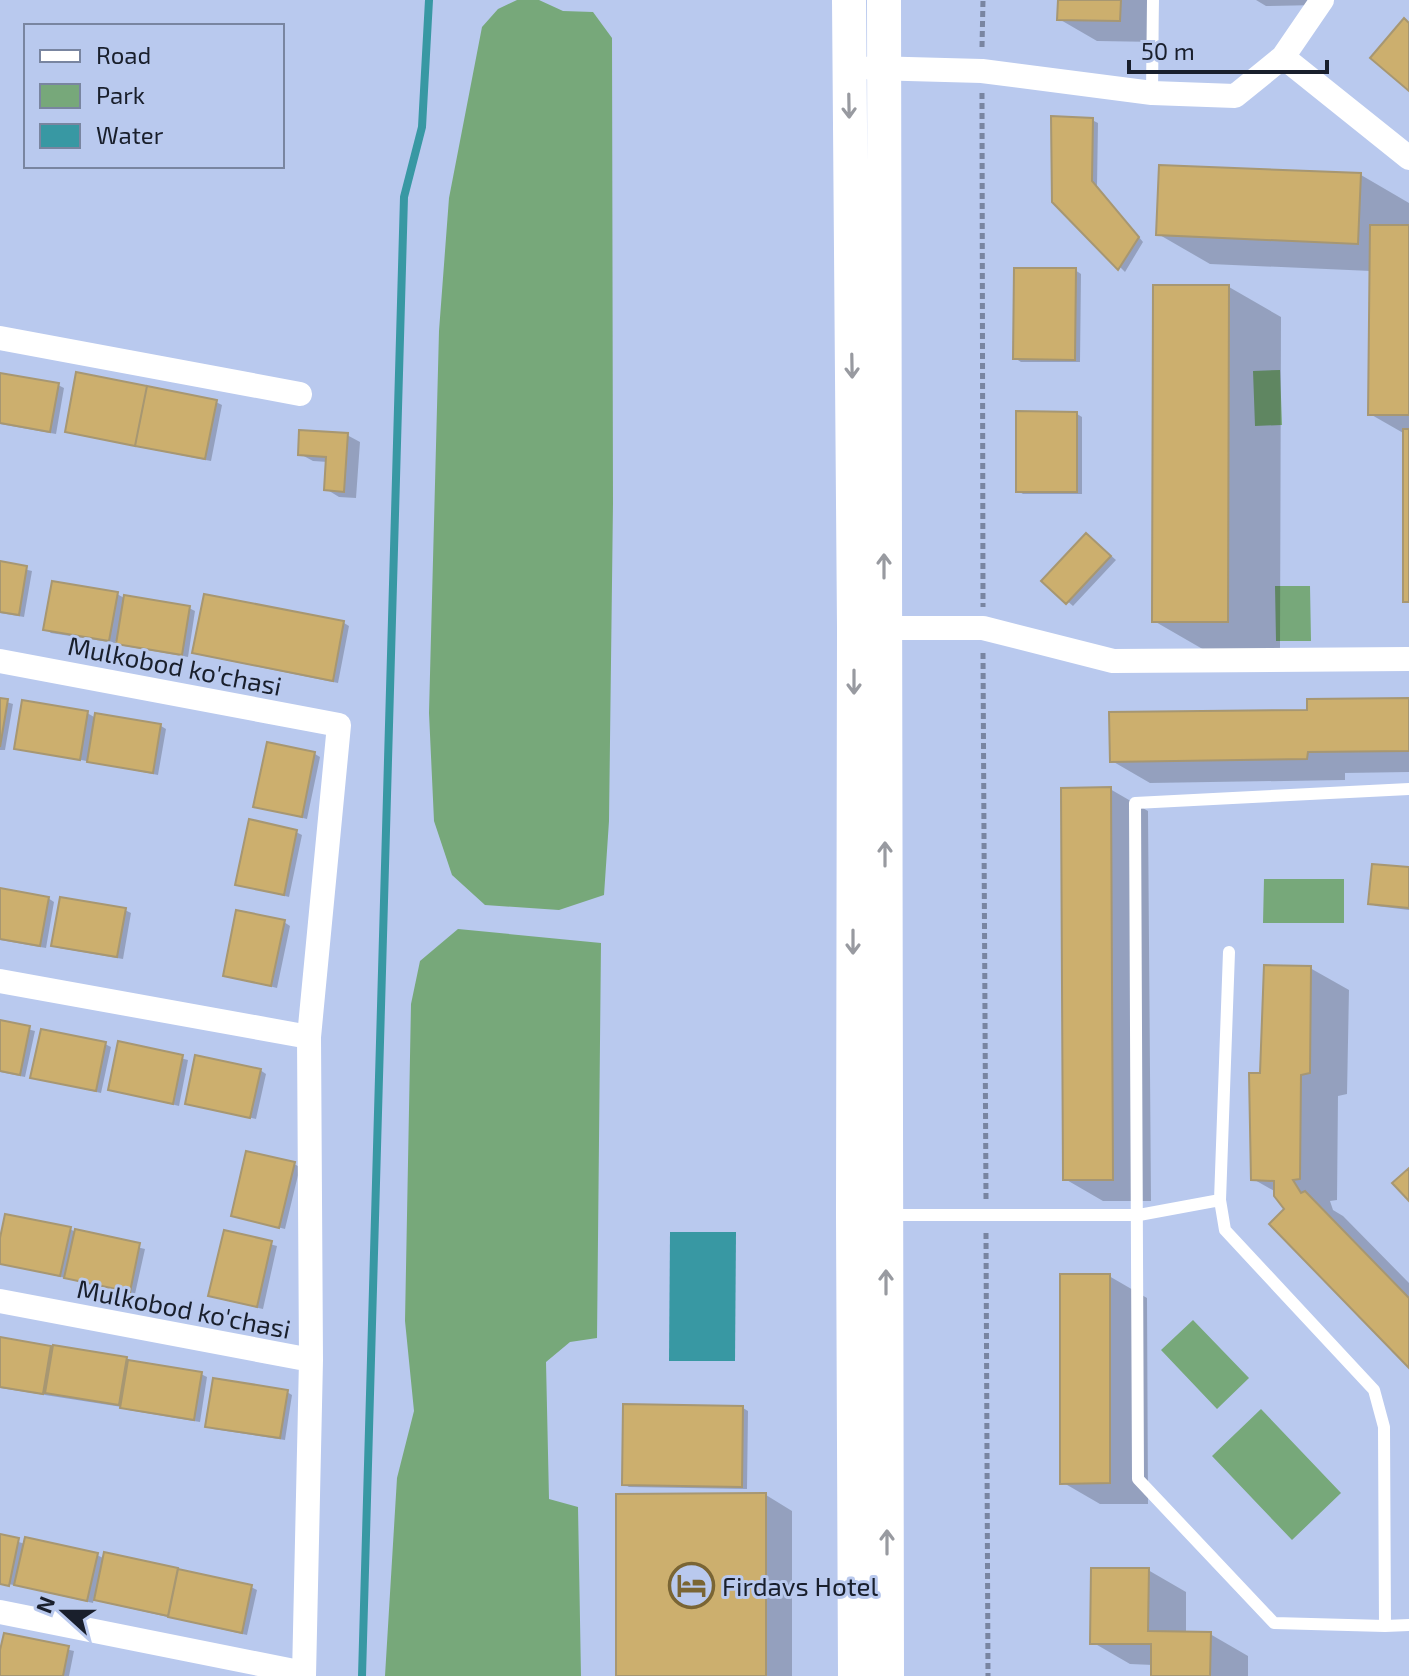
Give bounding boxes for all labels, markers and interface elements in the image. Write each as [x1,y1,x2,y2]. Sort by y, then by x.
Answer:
legend [24,24,284,168]
scale bar [1129,24,1327,74]
text: 50 m [1141,36,1195,65]
text: Road [96,40,151,69]
text: Park [96,80,145,109]
one-way arrow [842,92,857,119]
text: Water [96,120,164,149]
one-way arrow [844,352,860,379]
one-way arrow [876,553,892,580]
street label: Mulkobod ko'chasi [65,629,285,701]
one-way arrow [846,668,862,695]
one-way arrow [877,841,893,868]
one-way arrow [845,928,861,955]
one-way arrow [878,1269,894,1296]
street label: Mulkobod ko'chasi [74,1272,294,1344]
one-way arrow [879,1529,895,1556]
hotel icon: Firdavs Hotel [667,1561,715,1609]
place label: Firdavs Hotel [722,1570,879,1601]
north arrow [24,1572,104,1652]
text: N [29,1592,59,1617]

